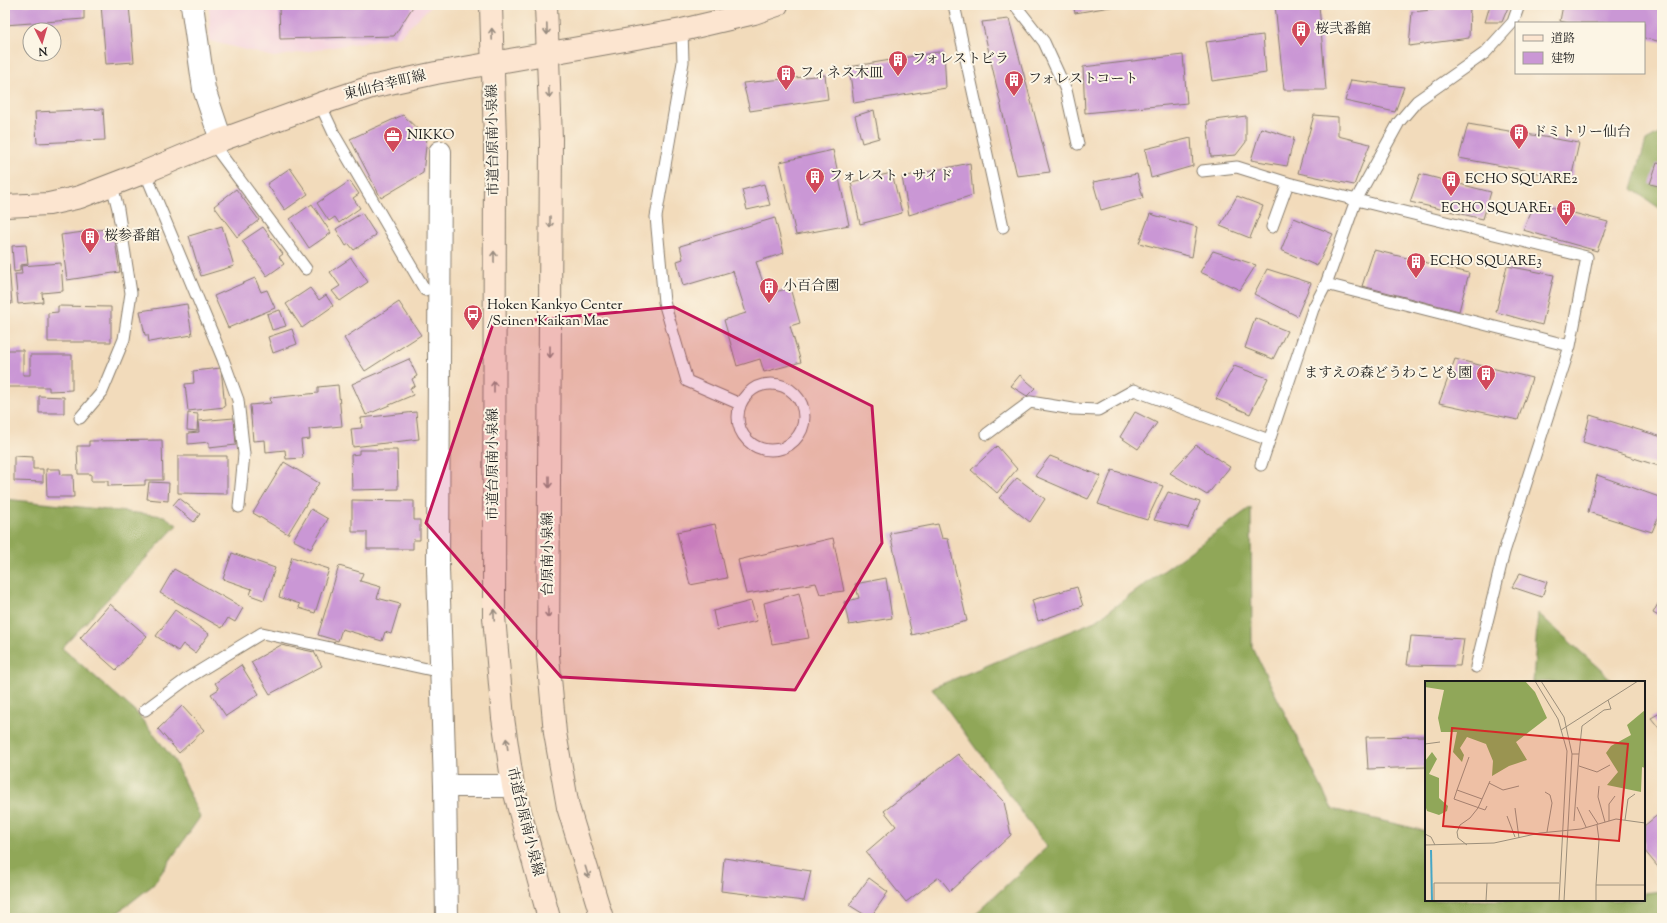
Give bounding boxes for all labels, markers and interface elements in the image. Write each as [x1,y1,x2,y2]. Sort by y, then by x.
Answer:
building icon: 桜弐番館 [1290,19,1312,47]
place label: 桜弐番館 [1315,20,1371,40]
north arrow [22,22,62,62]
one-way arrow [544,22,551,35]
legend [1515,22,1645,74]
one-way arrow [488,28,496,41]
text: 道路 [1551,30,1575,48]
text: N [37,43,49,59]
building icon: フォレストビラ [887,49,909,77]
place label: フォレストビラ [912,50,1009,70]
text: 建物 [1551,50,1575,68]
building icon: フィネス木皿 [775,63,797,91]
place label: フィネス木皿 [800,64,883,84]
street label: 東仙台幸町線 [342,66,428,106]
building icon: フォレストコート [1003,69,1025,97]
place label: フォレストコート [1028,70,1138,90]
street label: 市道台原南小泉線 [483,84,505,196]
one-way arrow [546,85,553,98]
building icon: ドミトリー仙台 [1508,122,1530,150]
place label: ドミトリー仙台 [1533,123,1631,143]
office icon: NIKKO [382,125,404,153]
place label: NIKKO [407,126,454,146]
building icon: フォレスト・サイド [804,166,826,194]
place label: フォレスト・サイド [829,167,953,187]
building icon: ECHO SQUARE2 [1440,169,1462,197]
place label: ECHO SQUARE2 [1465,170,1578,190]
building icon: ECHO SQUARE1 [1555,198,1577,226]
place label: ECHO SQUARE1 [1441,199,1552,219]
one-way arrow [546,215,554,228]
building icon: 桜参番館 [79,226,101,254]
place label: 桜参番館 [104,227,160,247]
one-way arrow [490,251,498,264]
building icon: ECHO SQUARE3 [1405,251,1427,279]
place label: ECHO SQUARE3 [1430,252,1542,272]
building icon: 小百合園 [758,276,780,304]
place label: 小百合園 [783,277,839,297]
place label: Hoken Kankyo Center /Seinen Kaikan Mae [487,296,623,332]
bus stop icon: Hoken Kankyo Center /Seinen Kaikan Mae [462,303,484,331]
one-way arrow [546,345,554,358]
building icon: ますえの森どうわこども園 [1475,363,1497,391]
place label: ますえの森どうわこども園 [1304,364,1472,384]
one-way arrow [490,381,498,394]
street label: 市道台原南小泉線 [484,408,504,520]
one-way arrow [545,475,553,488]
street label: 台原南小泉線 [539,512,559,596]
one-way arrow [544,605,552,618]
one-way arrow [490,609,498,622]
inset map [1425,681,1645,901]
one-way arrow [503,738,511,751]
street label: 市道台原南小泉線 [501,765,547,879]
one-way arrow [584,865,591,878]

